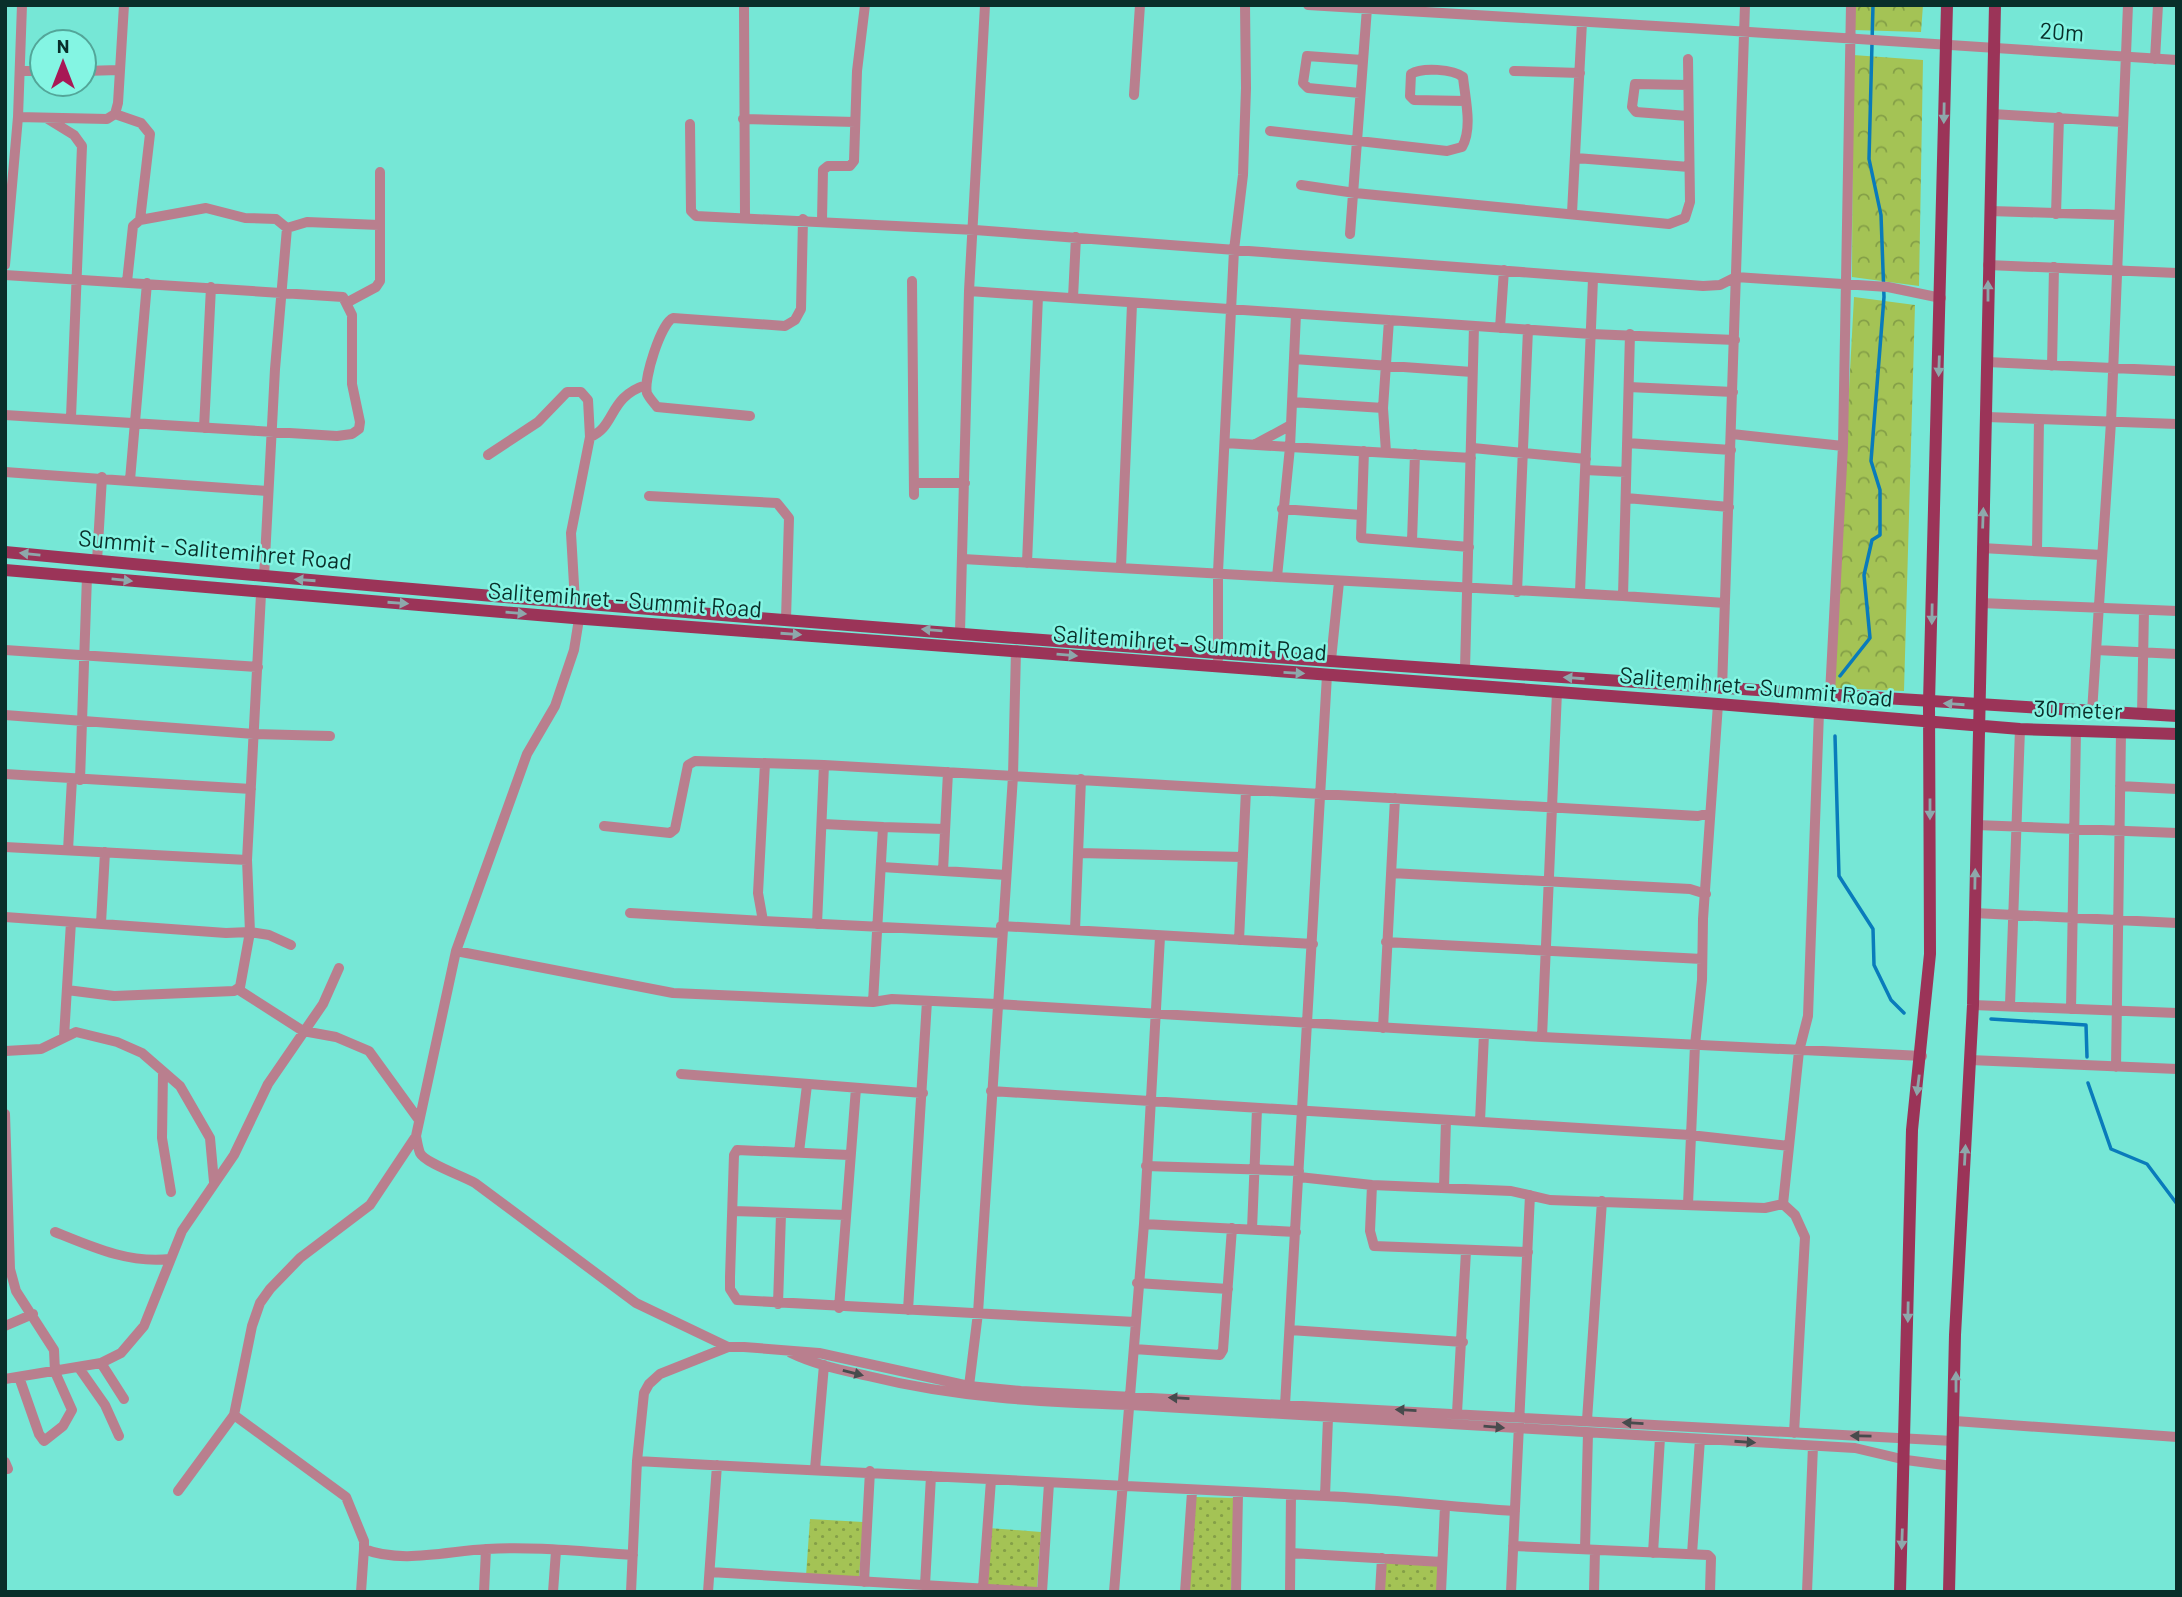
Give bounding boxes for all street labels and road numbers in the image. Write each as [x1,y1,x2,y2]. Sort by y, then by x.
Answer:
street label: 20m [2039,15,2085,47]
street label: Summit - Salitemihret Road [77,523,353,575]
street label: Salitemihret - Summit Road [487,575,763,623]
street label: Salitemihret - Summit Road [1052,618,1328,666]
street label: Salitemihret - Summit Road [1618,660,1894,712]
street label: 30 meter [2033,693,2124,725]

